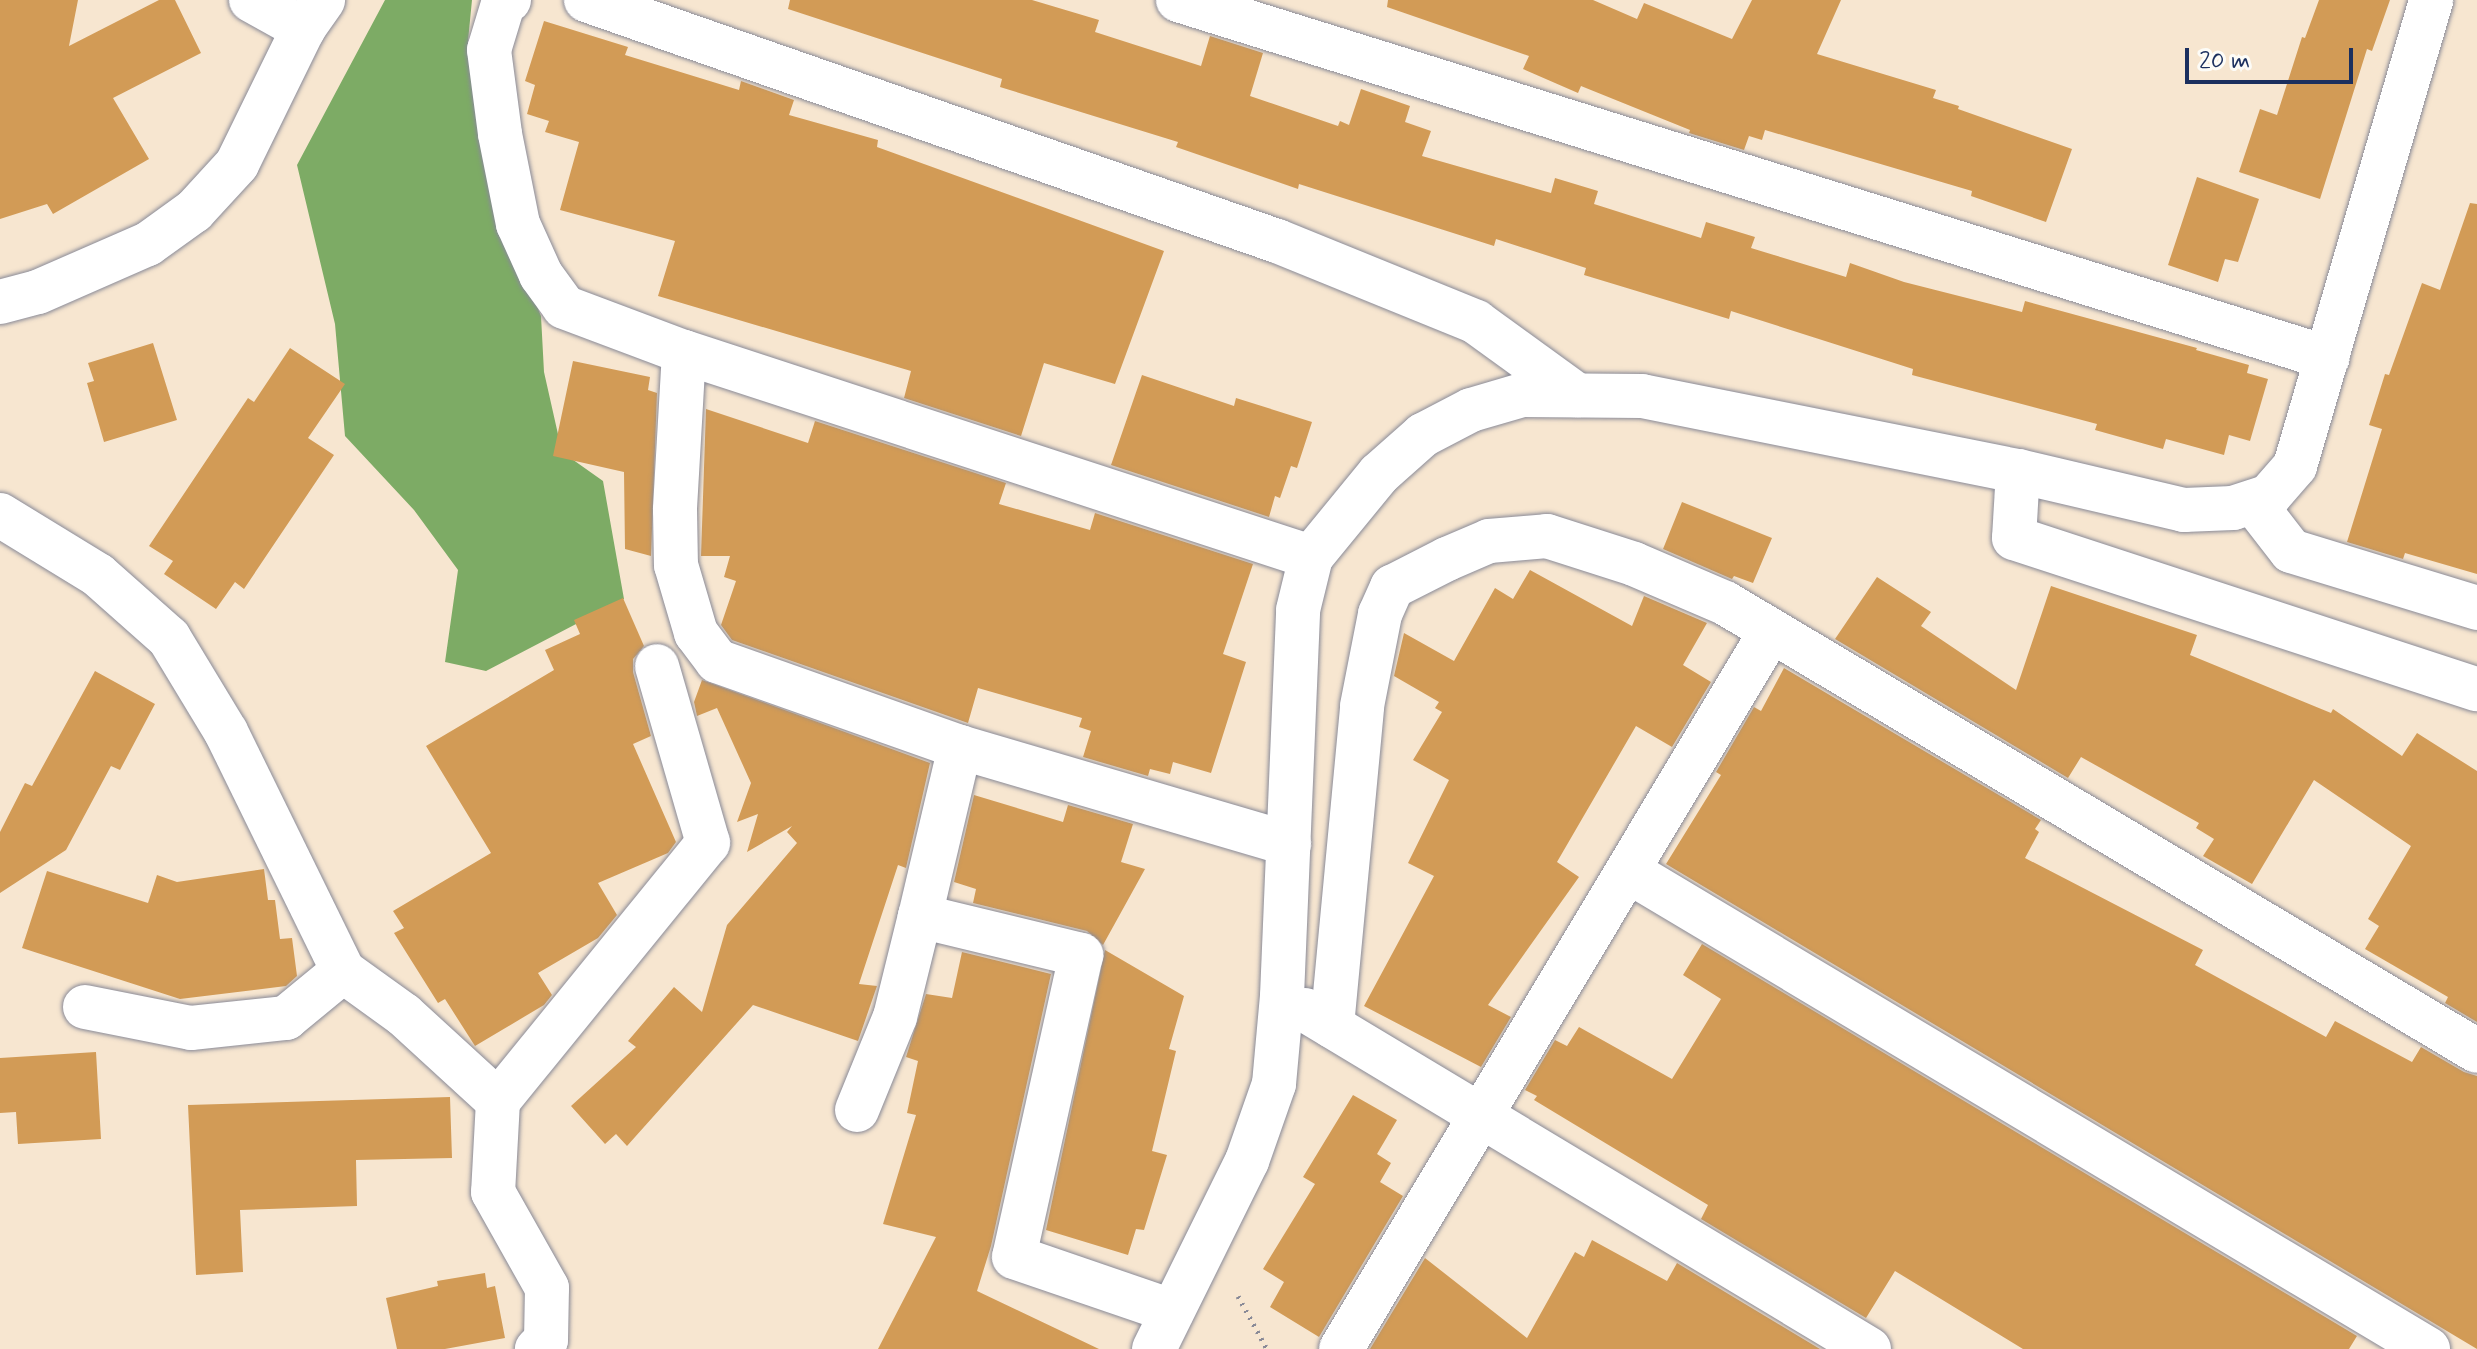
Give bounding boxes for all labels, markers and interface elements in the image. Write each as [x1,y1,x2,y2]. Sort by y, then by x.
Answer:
scale bar [2189,32,2357,82]
text: 20 m [2199,46,2250,77]

